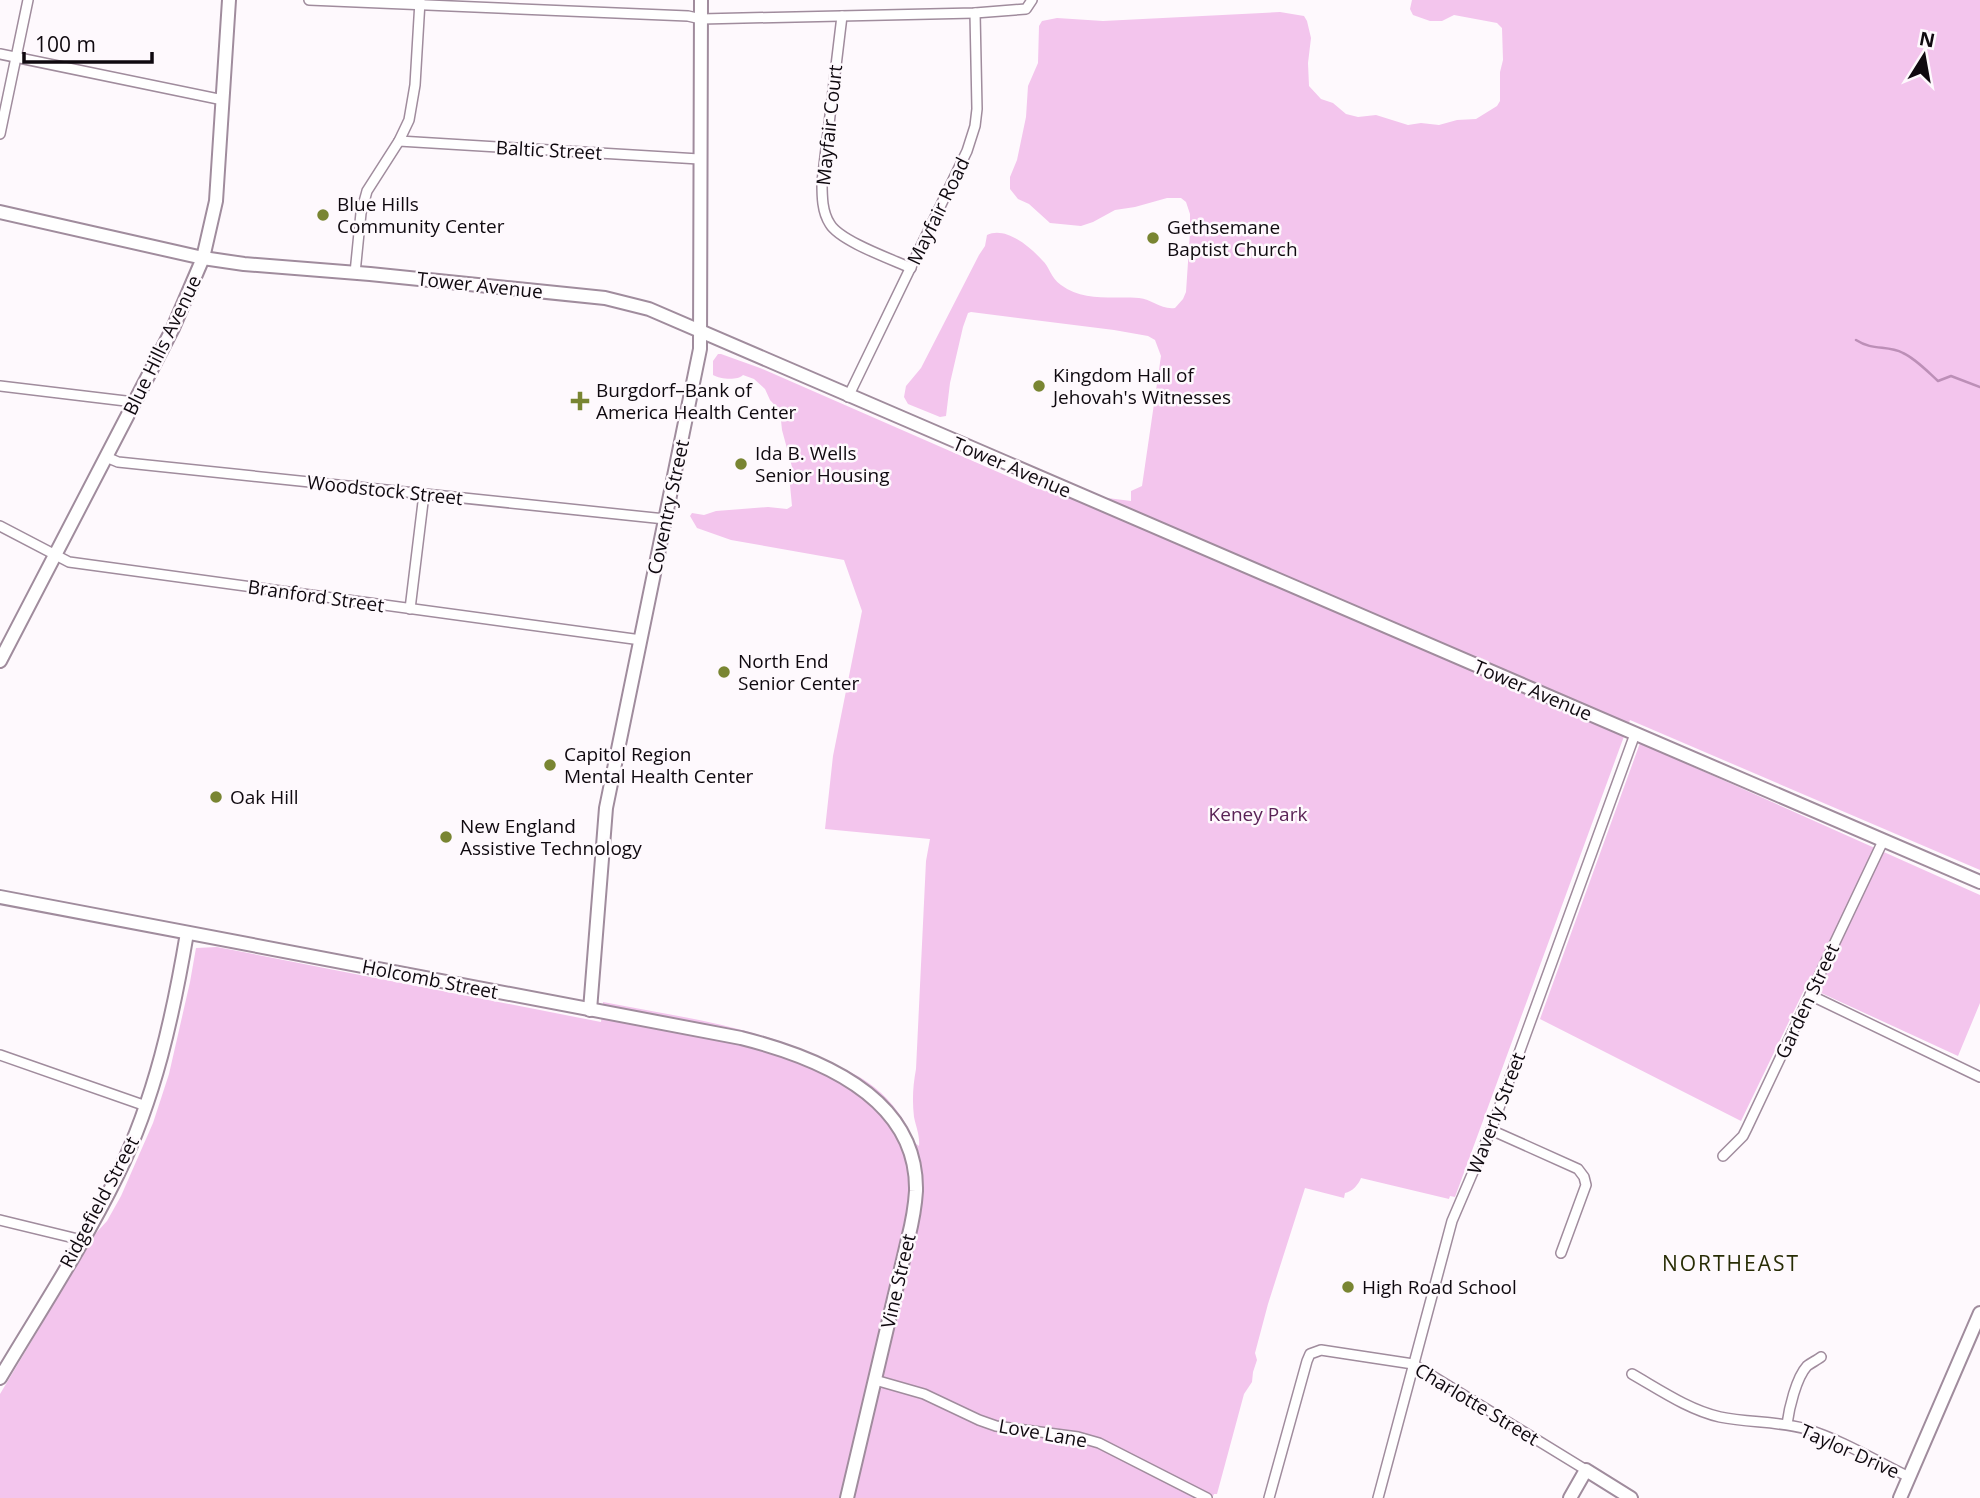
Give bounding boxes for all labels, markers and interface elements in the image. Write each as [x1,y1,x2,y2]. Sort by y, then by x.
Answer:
scale bar [24,21,152,65]
north arrow [1889,21,1959,91]
text: N [1917,25,1937,54]
text: 100 m [35,30,96,58]
street label: Mayfair Court [810,63,848,187]
street label: Baltic Street [495,134,603,166]
street label: Mayfair Road [901,153,975,269]
place label: Blue Hills Community Center [337,191,505,239]
marker: Blue Hills Community Center [315,207,331,223]
place label: Gethsemane Baptist Church [1167,214,1298,262]
marker: Gethsemane Baptist Church [1145,230,1161,246]
street label: Tower Avenue [416,265,544,305]
street label: Blue Hills Avenue [117,271,207,419]
place label: Kingdom Hall of Jehovah's Witnesses [1051,362,1231,410]
place label: Burgdorf–Bank of America Health Center [596,377,797,425]
marker: Kingdom Hall of Jehovah's Witnesses [1031,378,1047,394]
marker: Burgdorf–Bank of America Health Center [570,391,590,411]
street label: Tower Avenue [949,430,1075,504]
street label: Coventry Street [641,437,695,577]
place label: Ida B. Wells Senior Housing [755,440,890,488]
marker: Ida B. Wells Senior Housing [733,456,749,472]
street label: Woodstock Street [306,469,464,511]
street label: Branford Street [246,574,386,618]
place label: North End Senior Center [738,648,859,696]
street label: Tower Avenue [1470,653,1596,727]
marker: North End Senior Center [716,664,732,680]
place label: Capitol Region Mental Health Center [564,741,754,789]
marker: Capitol Region Mental Health Center [542,757,558,773]
place label: Oak Hill [230,784,299,810]
marker: Oak Hill [208,789,224,805]
park label: Keney Park [1209,801,1307,827]
place label: New England Assistive Technology [460,813,642,861]
marker: New England Assistive Technology [438,829,454,845]
street label: Garden Street [1769,939,1845,1063]
street label: Holcomb Street [360,953,500,1005]
street label: Waverly Street [1461,1048,1531,1178]
street label: Ridgefield Street [53,1132,145,1272]
street label: Vine Street [874,1231,922,1331]
district label: NORTHEAST [1662,1249,1800,1277]
place label: High Road School [1362,1274,1517,1300]
marker: High Road School [1340,1279,1356,1295]
street label: Charlotte Street [1410,1357,1544,1451]
street label: Love Lane [997,1412,1089,1454]
street label: Taylor Drive [1796,1418,1904,1484]

